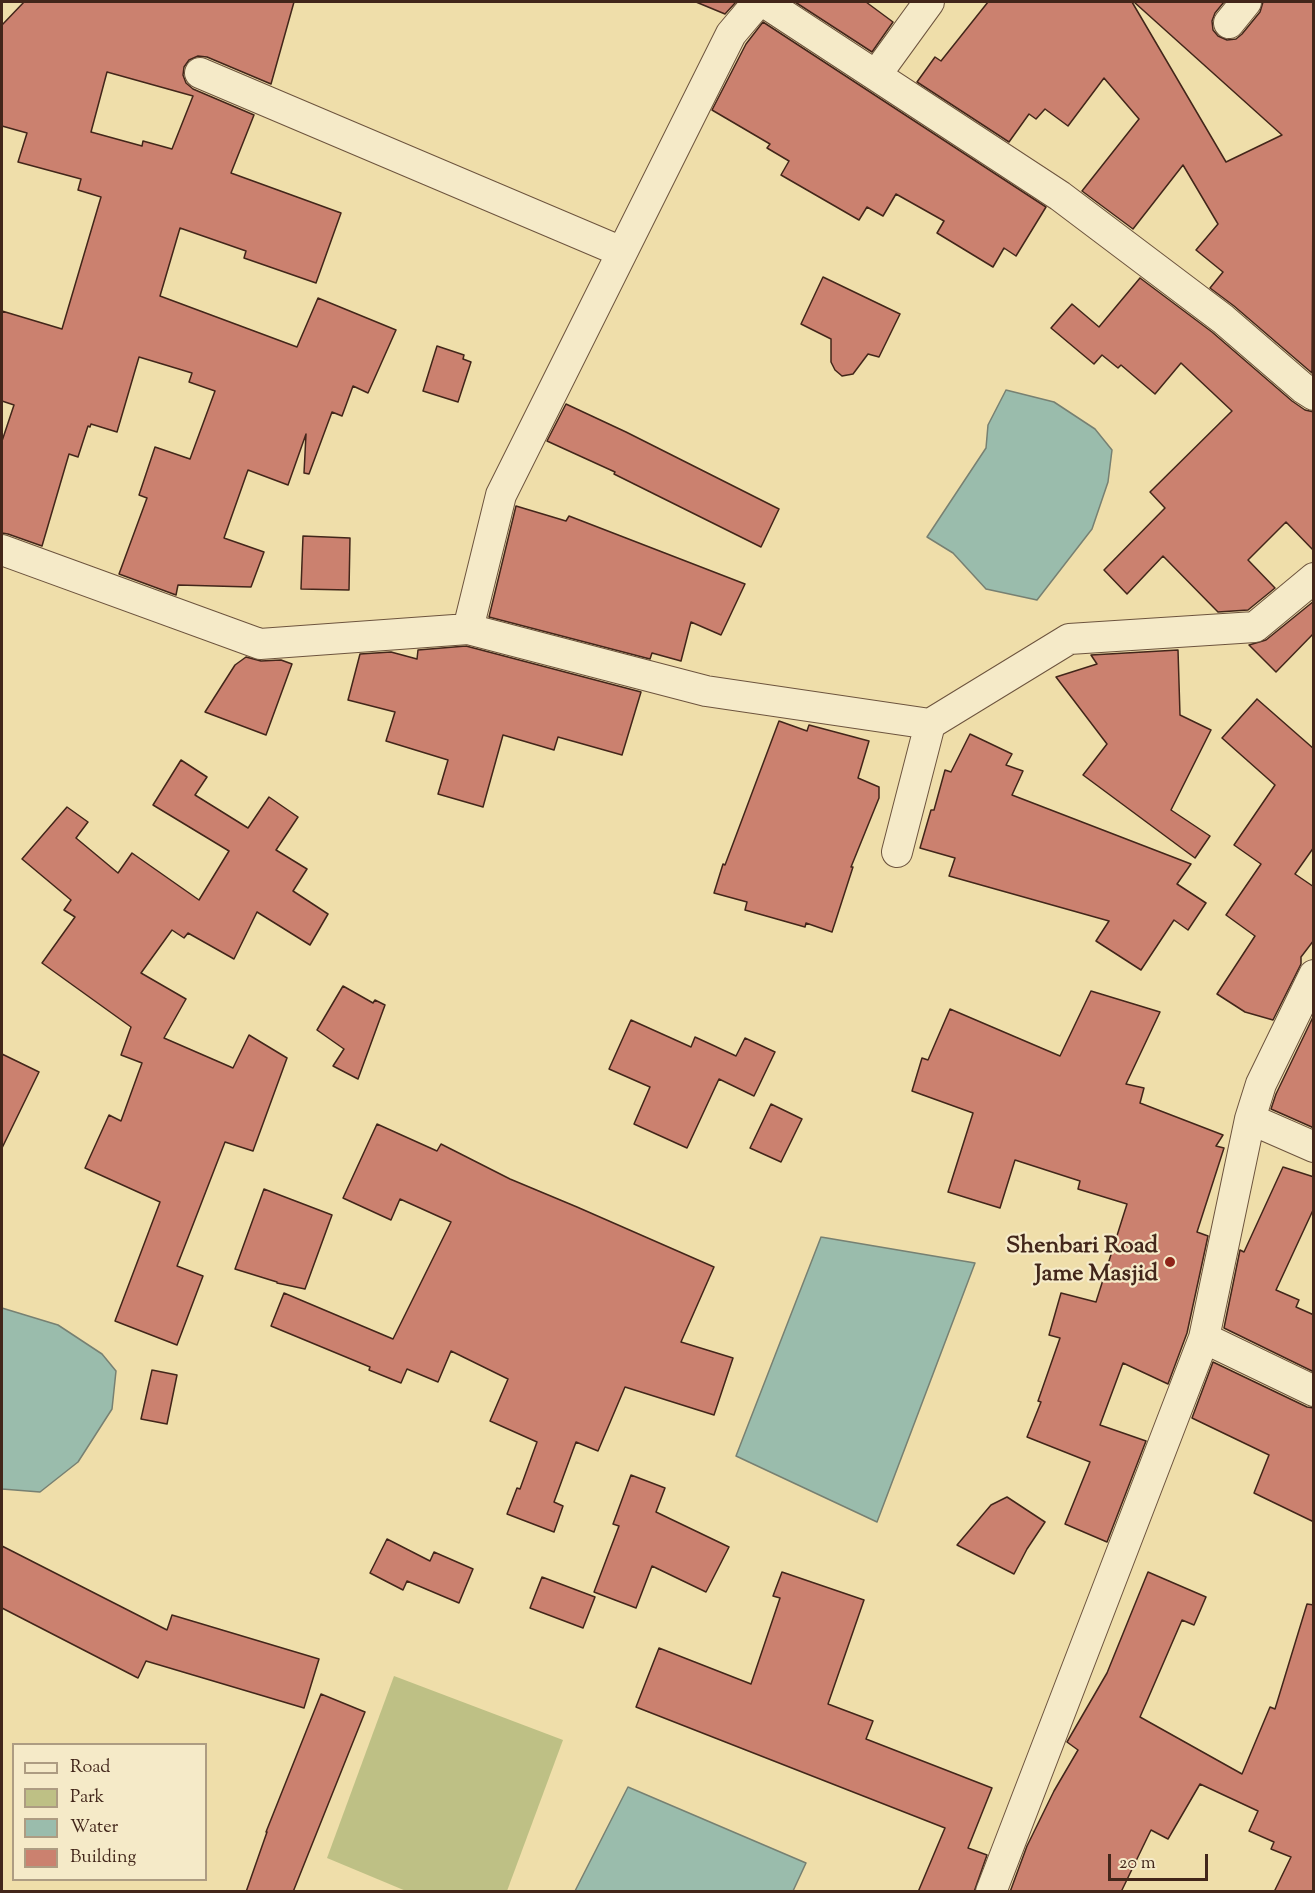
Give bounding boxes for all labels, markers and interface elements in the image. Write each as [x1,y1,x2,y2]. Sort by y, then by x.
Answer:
place label: Shenbari Road Jame Masjid [1006,1234,1158,1290]
marker: Shenbari Road Jame Masjid [1163,1255,1177,1269]
legend [12,1743,207,1881]
text: Road [70,1755,110,1781]
text: Park [70,1785,104,1811]
text: Water [70,1815,118,1841]
scale bar [1111,1842,1212,1880]
text: Building [70,1845,136,1871]
text: 20 m [1119,1851,1156,1877]

